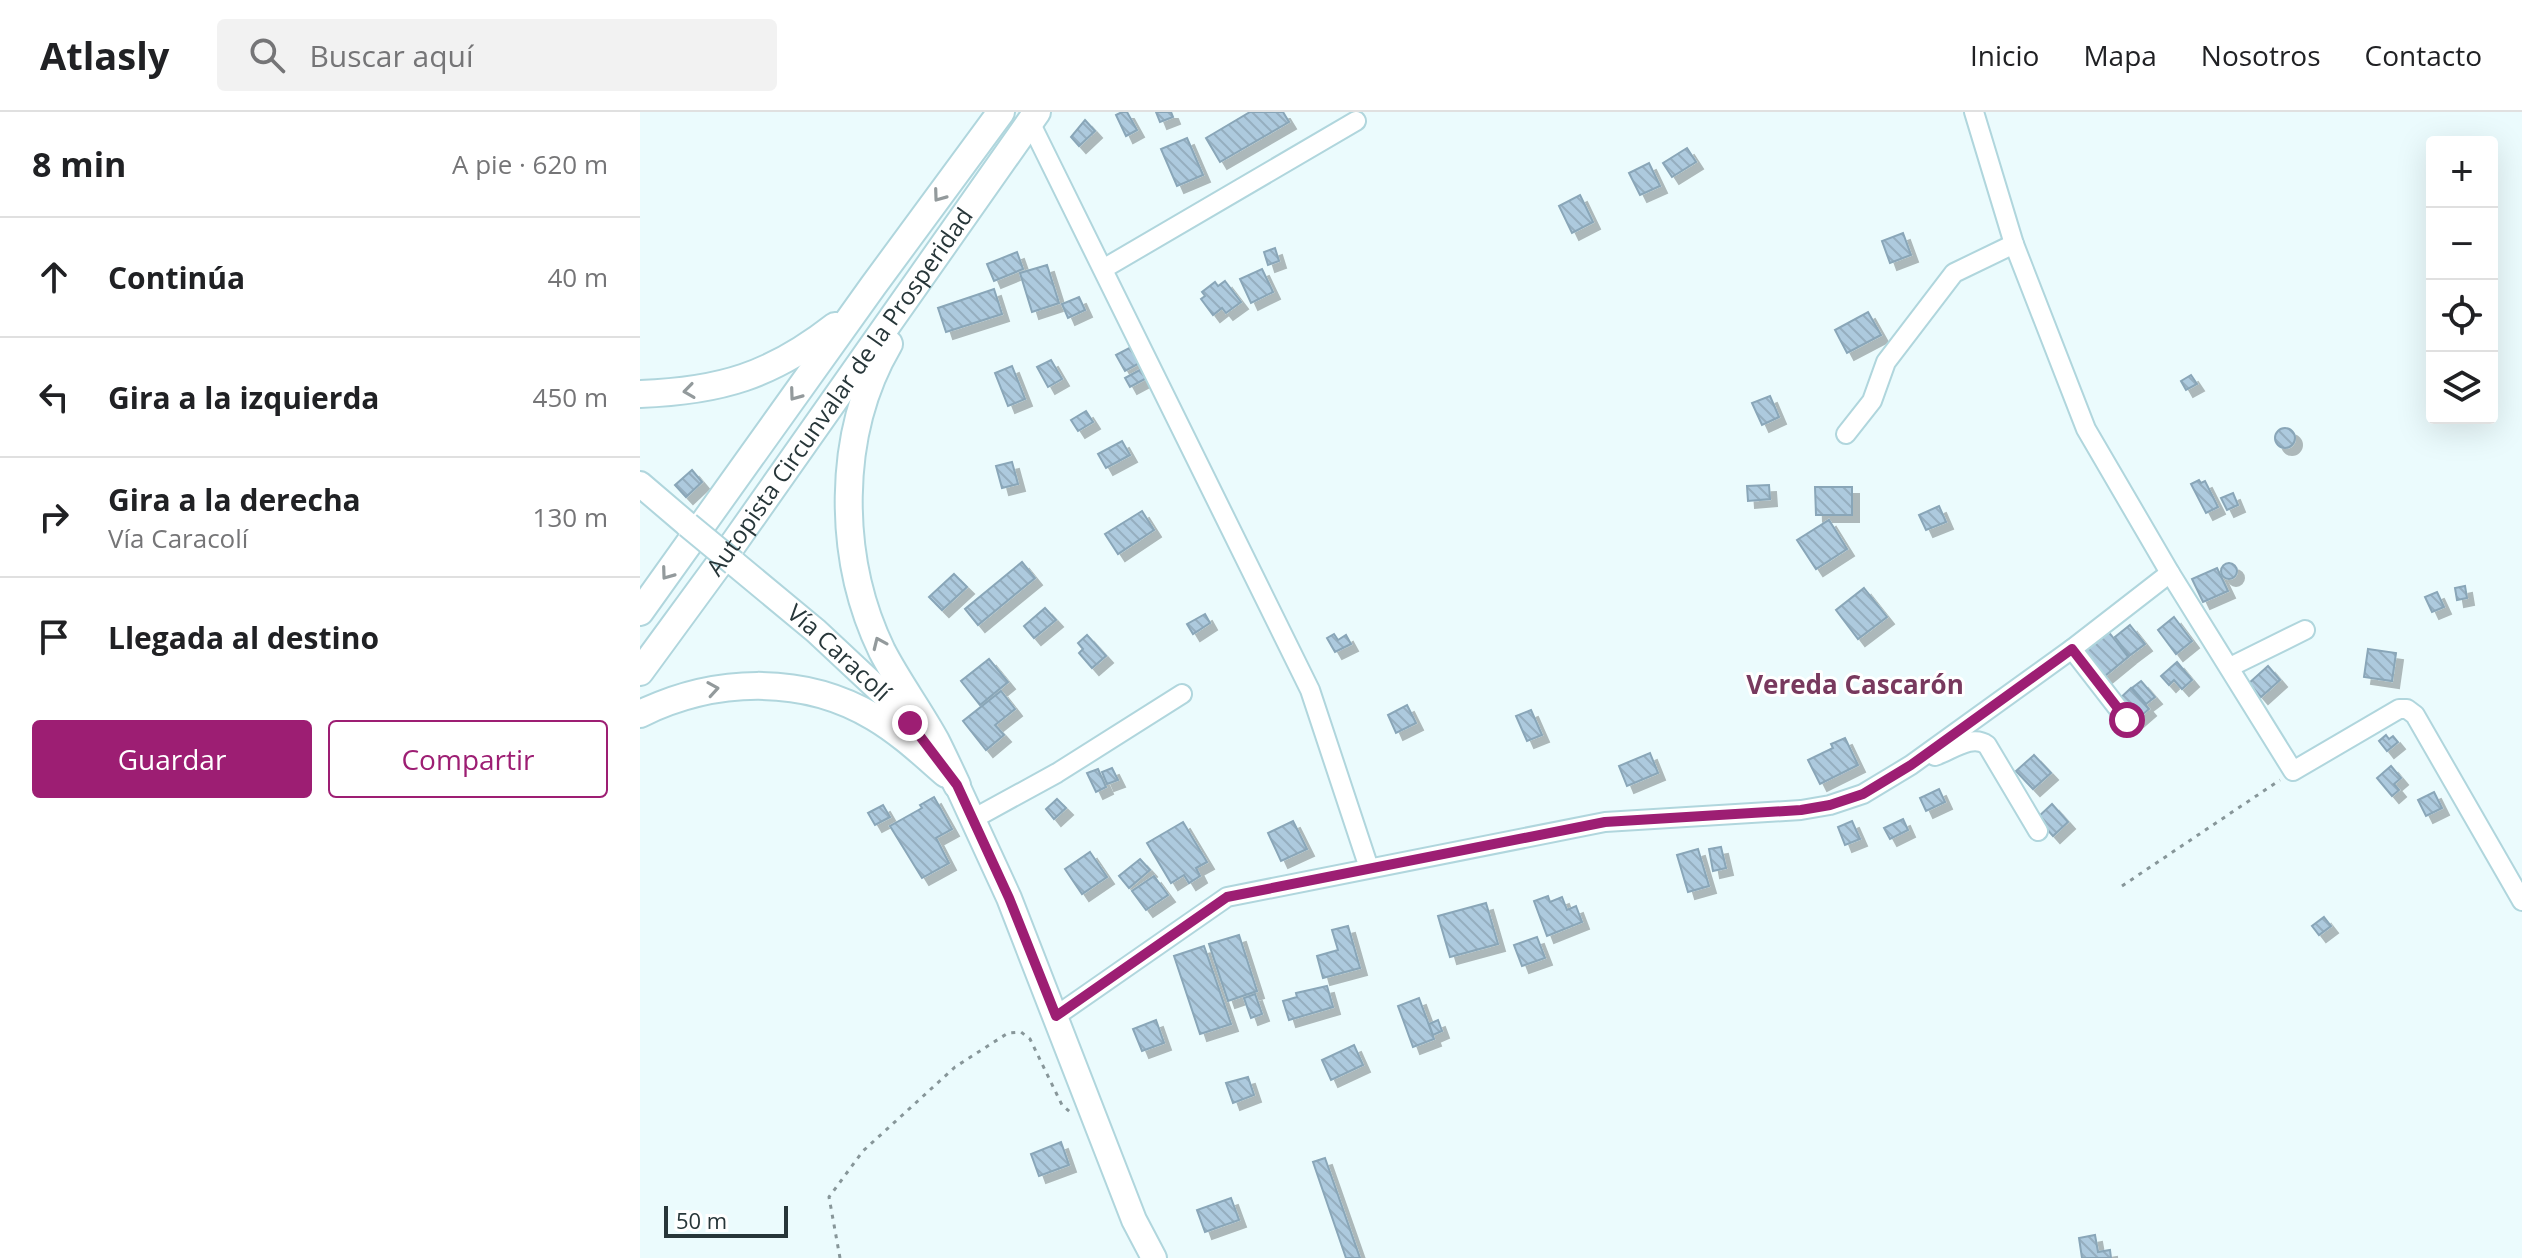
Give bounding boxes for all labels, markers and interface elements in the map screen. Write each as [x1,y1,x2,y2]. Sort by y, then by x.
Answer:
search box [217,19,777,91]
text: Atlasly [40,29,169,81]
icon: search [245,33,289,77]
text: Buscar aquí [309,35,474,76]
text: Inicio [1970,36,2039,74]
text: Mapa [2083,36,2157,74]
text: Nosotros [2201,36,2321,74]
text: Contacto [2365,36,2482,74]
map controls [2426,136,2498,424]
button: + [2426,136,2498,208]
text: 8 min [32,141,126,187]
text: A pie · 620 m [452,146,608,182]
one-way arrow [935,187,949,202]
street label: Autopista Circunvalar de la Prosperidad [698,201,980,582]
button: − [2426,208,2498,280]
icon: ahead [32,255,76,299]
text: Continúa [108,257,245,298]
text: 40 m [547,259,608,295]
button: locate [2426,280,2498,352]
button: layers [2426,352,2498,424]
icon: left [32,375,76,419]
text: Gira a la izquierda [108,377,380,418]
text: 450 m [533,379,608,415]
one-way arrow [682,382,696,399]
one-way arrow [791,386,805,400]
text: Gira a la derecha [108,479,361,520]
icon: right [32,495,76,539]
text: 130 m [533,499,608,535]
text: Vía Caracolí [108,520,248,556]
one-way arrow [662,566,677,580]
street label: Vía Caracolí [781,596,899,708]
icon: arrive [32,615,76,659]
text: Llegada al destino [108,617,379,658]
one-way arrow [873,637,889,651]
district label: Vereda Cascarón [1746,666,1964,702]
one-way arrow [707,682,720,699]
route start [2109,702,2145,738]
route end [892,705,928,741]
button: Guardar [32,720,312,798]
button: Compartir [328,720,608,798]
scale bar [664,1202,788,1238]
text: 50 m [676,1205,727,1235]

